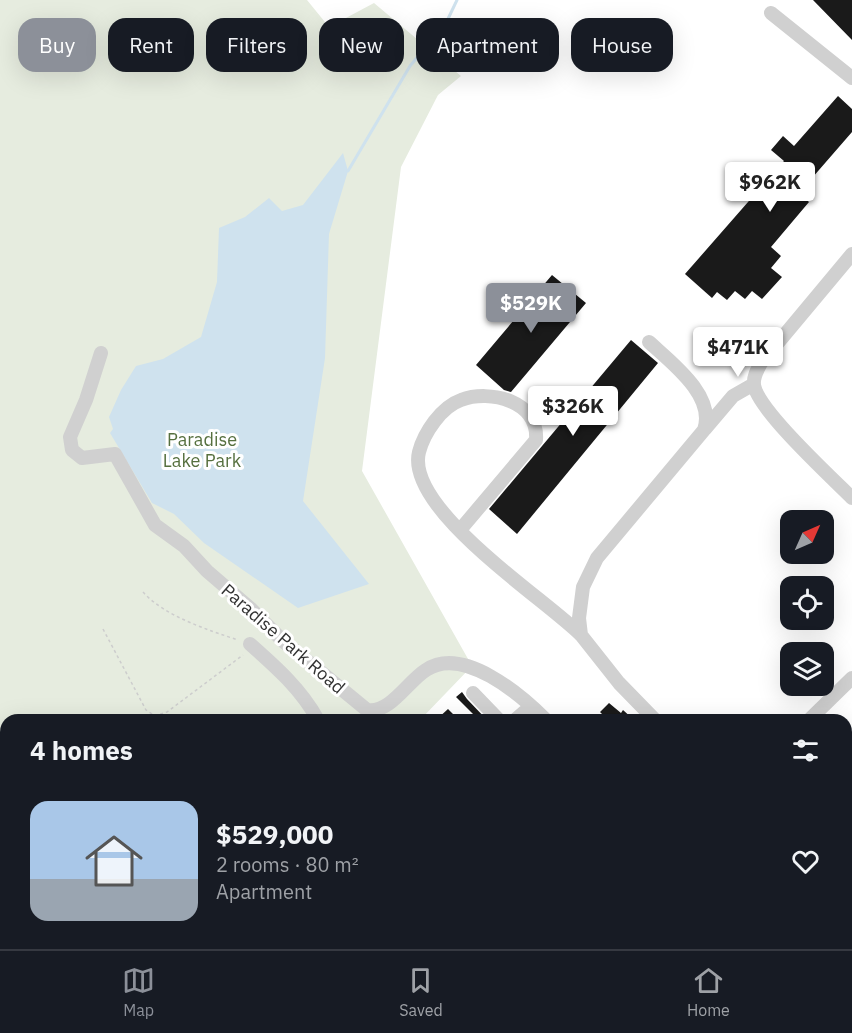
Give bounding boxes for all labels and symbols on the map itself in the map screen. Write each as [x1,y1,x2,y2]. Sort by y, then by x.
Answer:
pin: $962K [728,162,812,213]
pin: $529K [489,283,573,334]
pin: $471K [696,327,780,378]
pin: $326K [531,386,615,437]
park label: Paradise Lake Park [163,428,242,472]
north arrow [780,510,834,564]
street label: Paradise Park Road [217,579,350,699]

